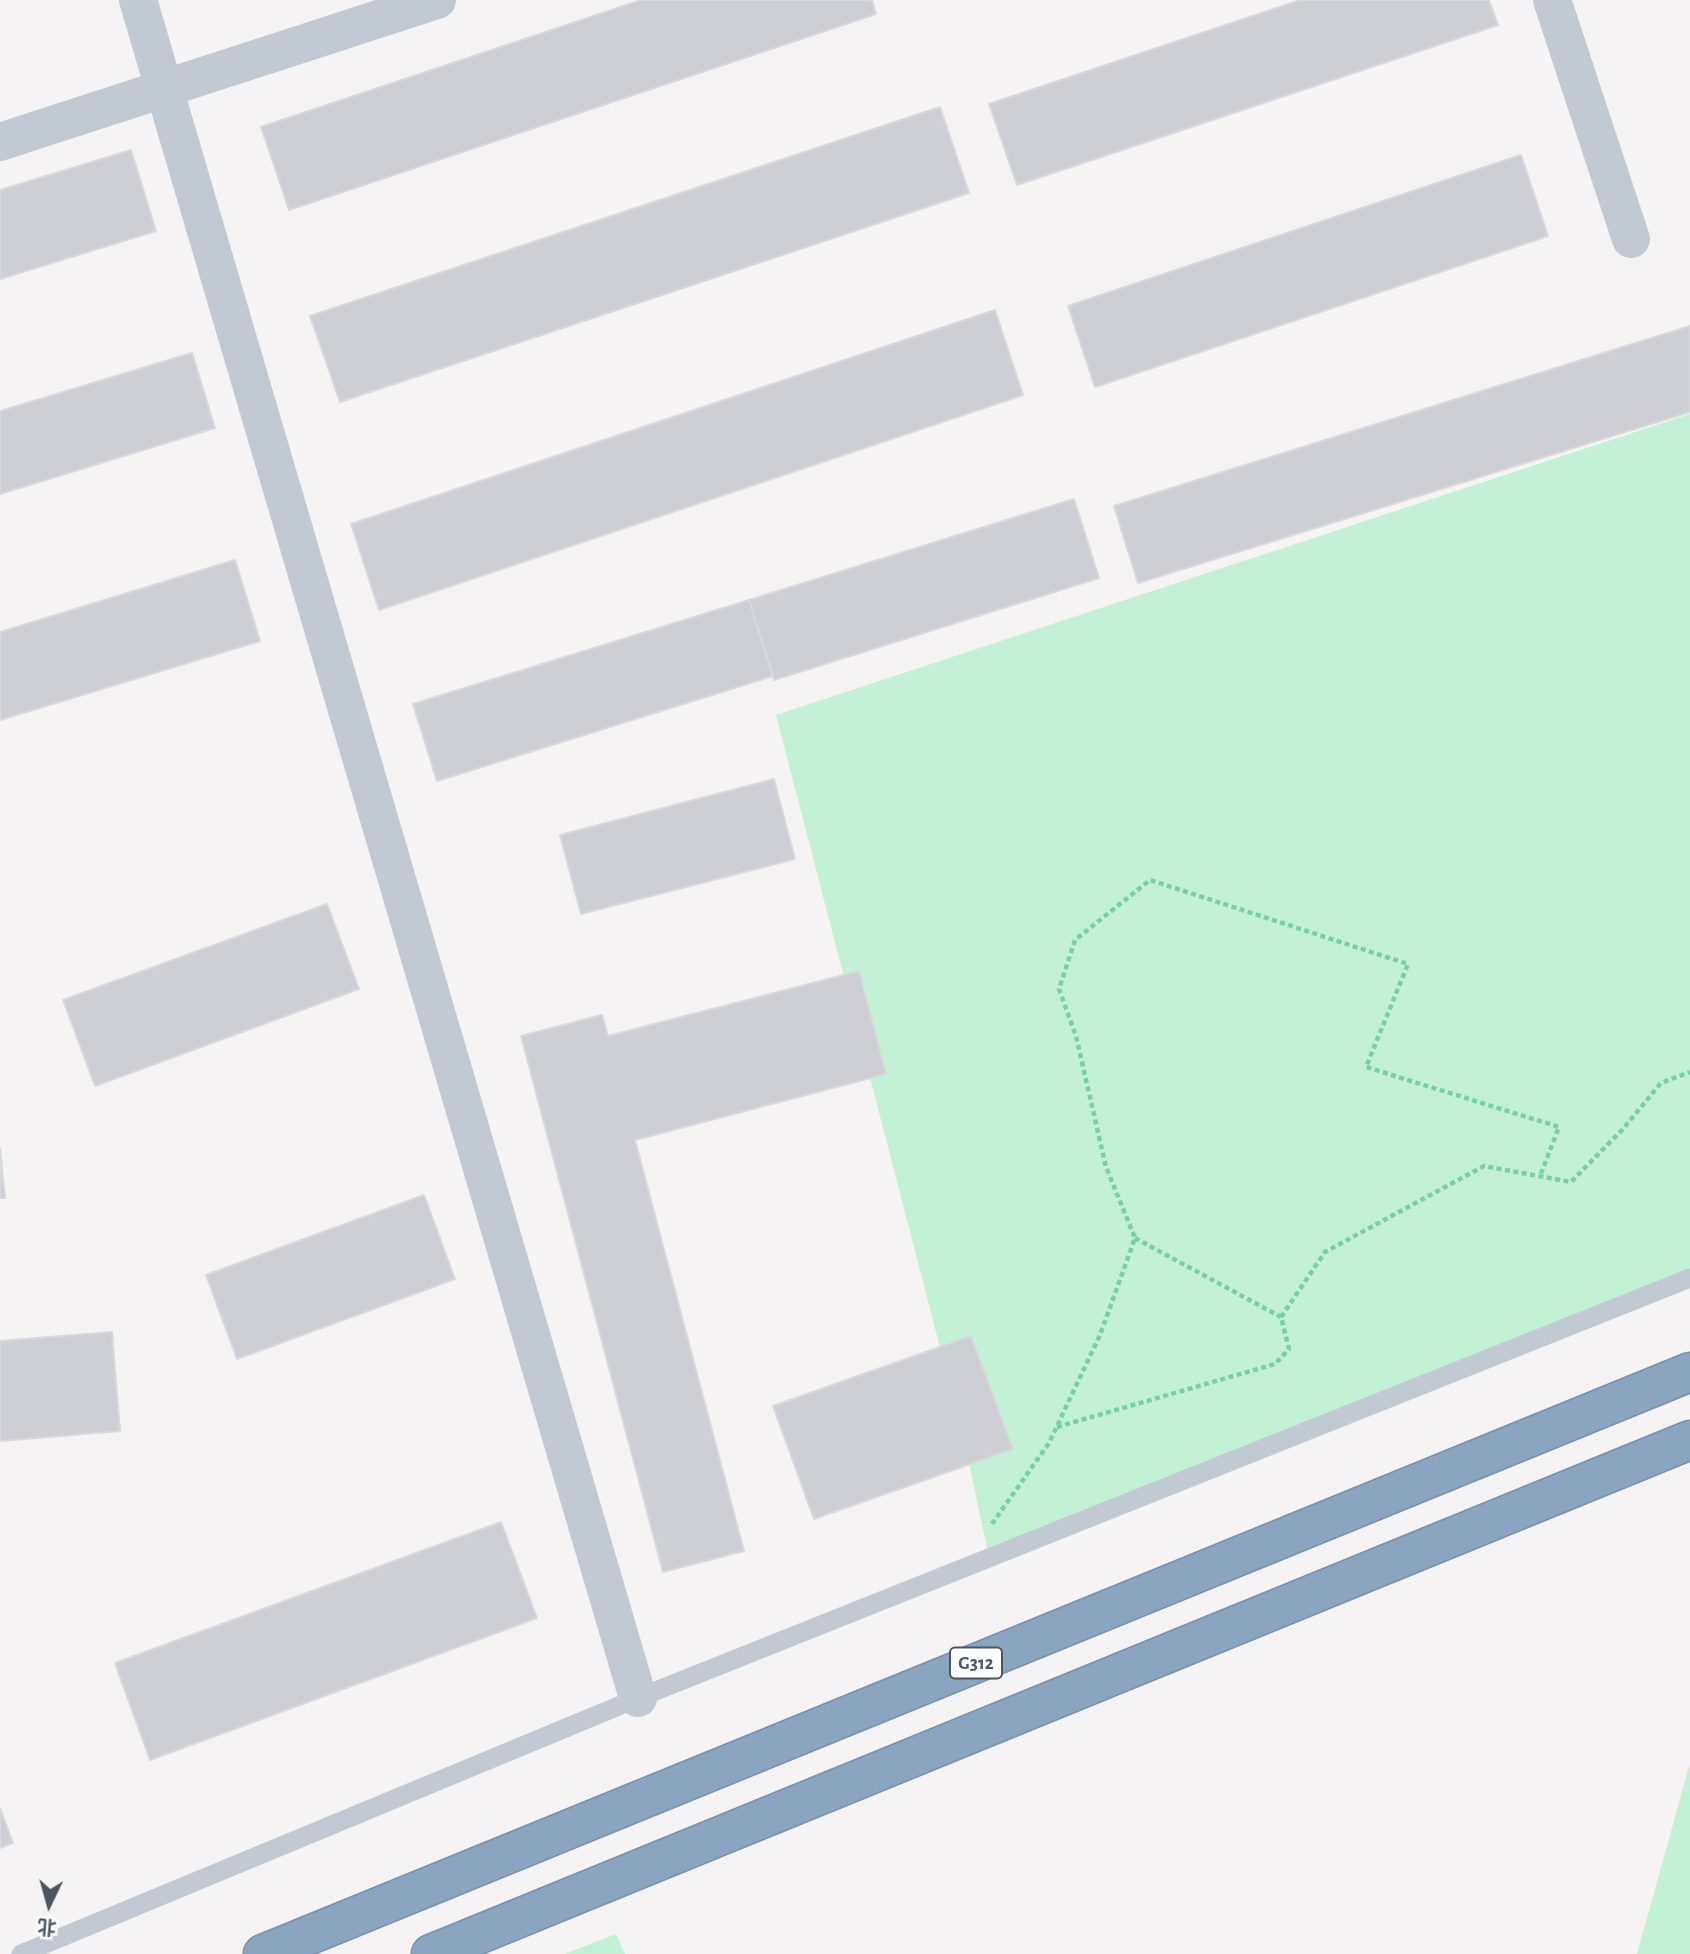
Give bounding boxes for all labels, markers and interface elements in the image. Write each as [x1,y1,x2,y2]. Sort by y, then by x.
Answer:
road number: G312 [950,1648,1002,1679]
north arrow [14,1870,84,1940]
text: 北 [37,1916,57,1937]

